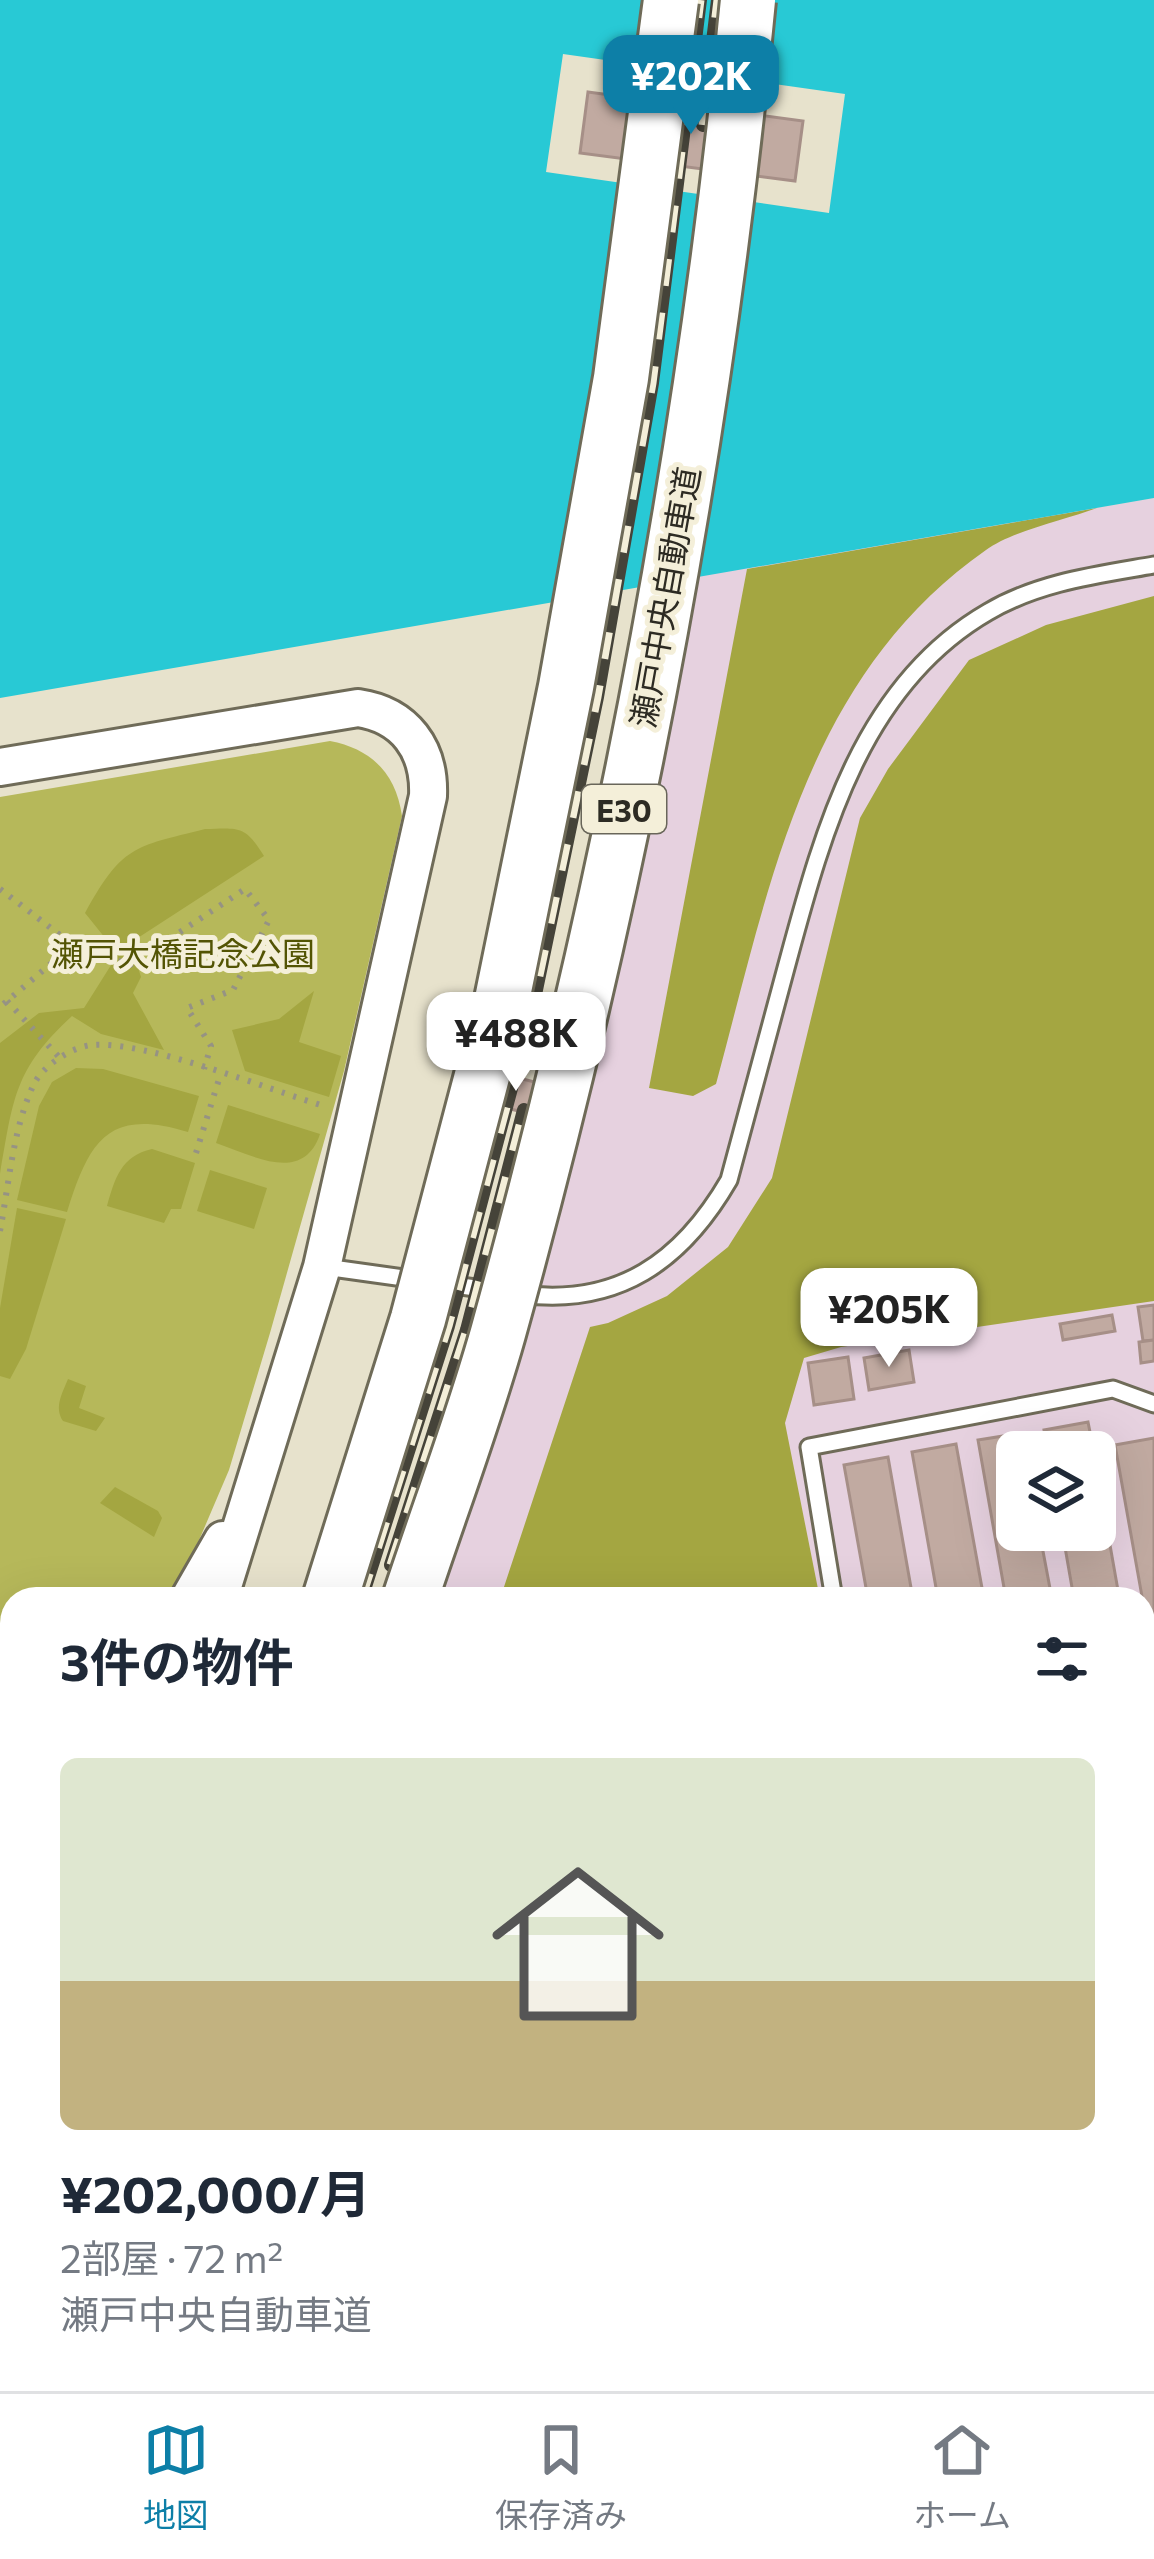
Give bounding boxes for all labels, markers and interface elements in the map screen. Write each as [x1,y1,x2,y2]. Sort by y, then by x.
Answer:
pin: ¥202K [607,35,775,137]
text: ¥202K [630,50,752,98]
street label: 瀬戸中央自動車道 [621,463,707,731]
road number: E30 [582,785,666,833]
park label: 瀬戸大橋記念公園 [51,932,315,973]
pin: ¥488K [432,992,600,1094]
text: ¥488K [454,1007,578,1055]
pin: ¥205K [805,1268,973,1370]
text: ¥205K [828,1283,950,1331]
map controls [996,1431,1116,1551]
button: layers [996,1431,1116,1551]
icon: filters [1029,1626,1095,1692]
text: 3件の物件 [60,1629,294,1692]
icon: home [470,1836,686,2052]
text: ¥202,000/月 [60,2161,371,2224]
text: 2部屋 · 72 m² [60,2233,283,2281]
text: 瀬戸中央自動車道 [60,2289,372,2337]
tab: 地図 [143,2417,209,2537]
tab: 保存済み [495,2417,627,2537]
tab: ホーム [913,2417,1011,2537]

